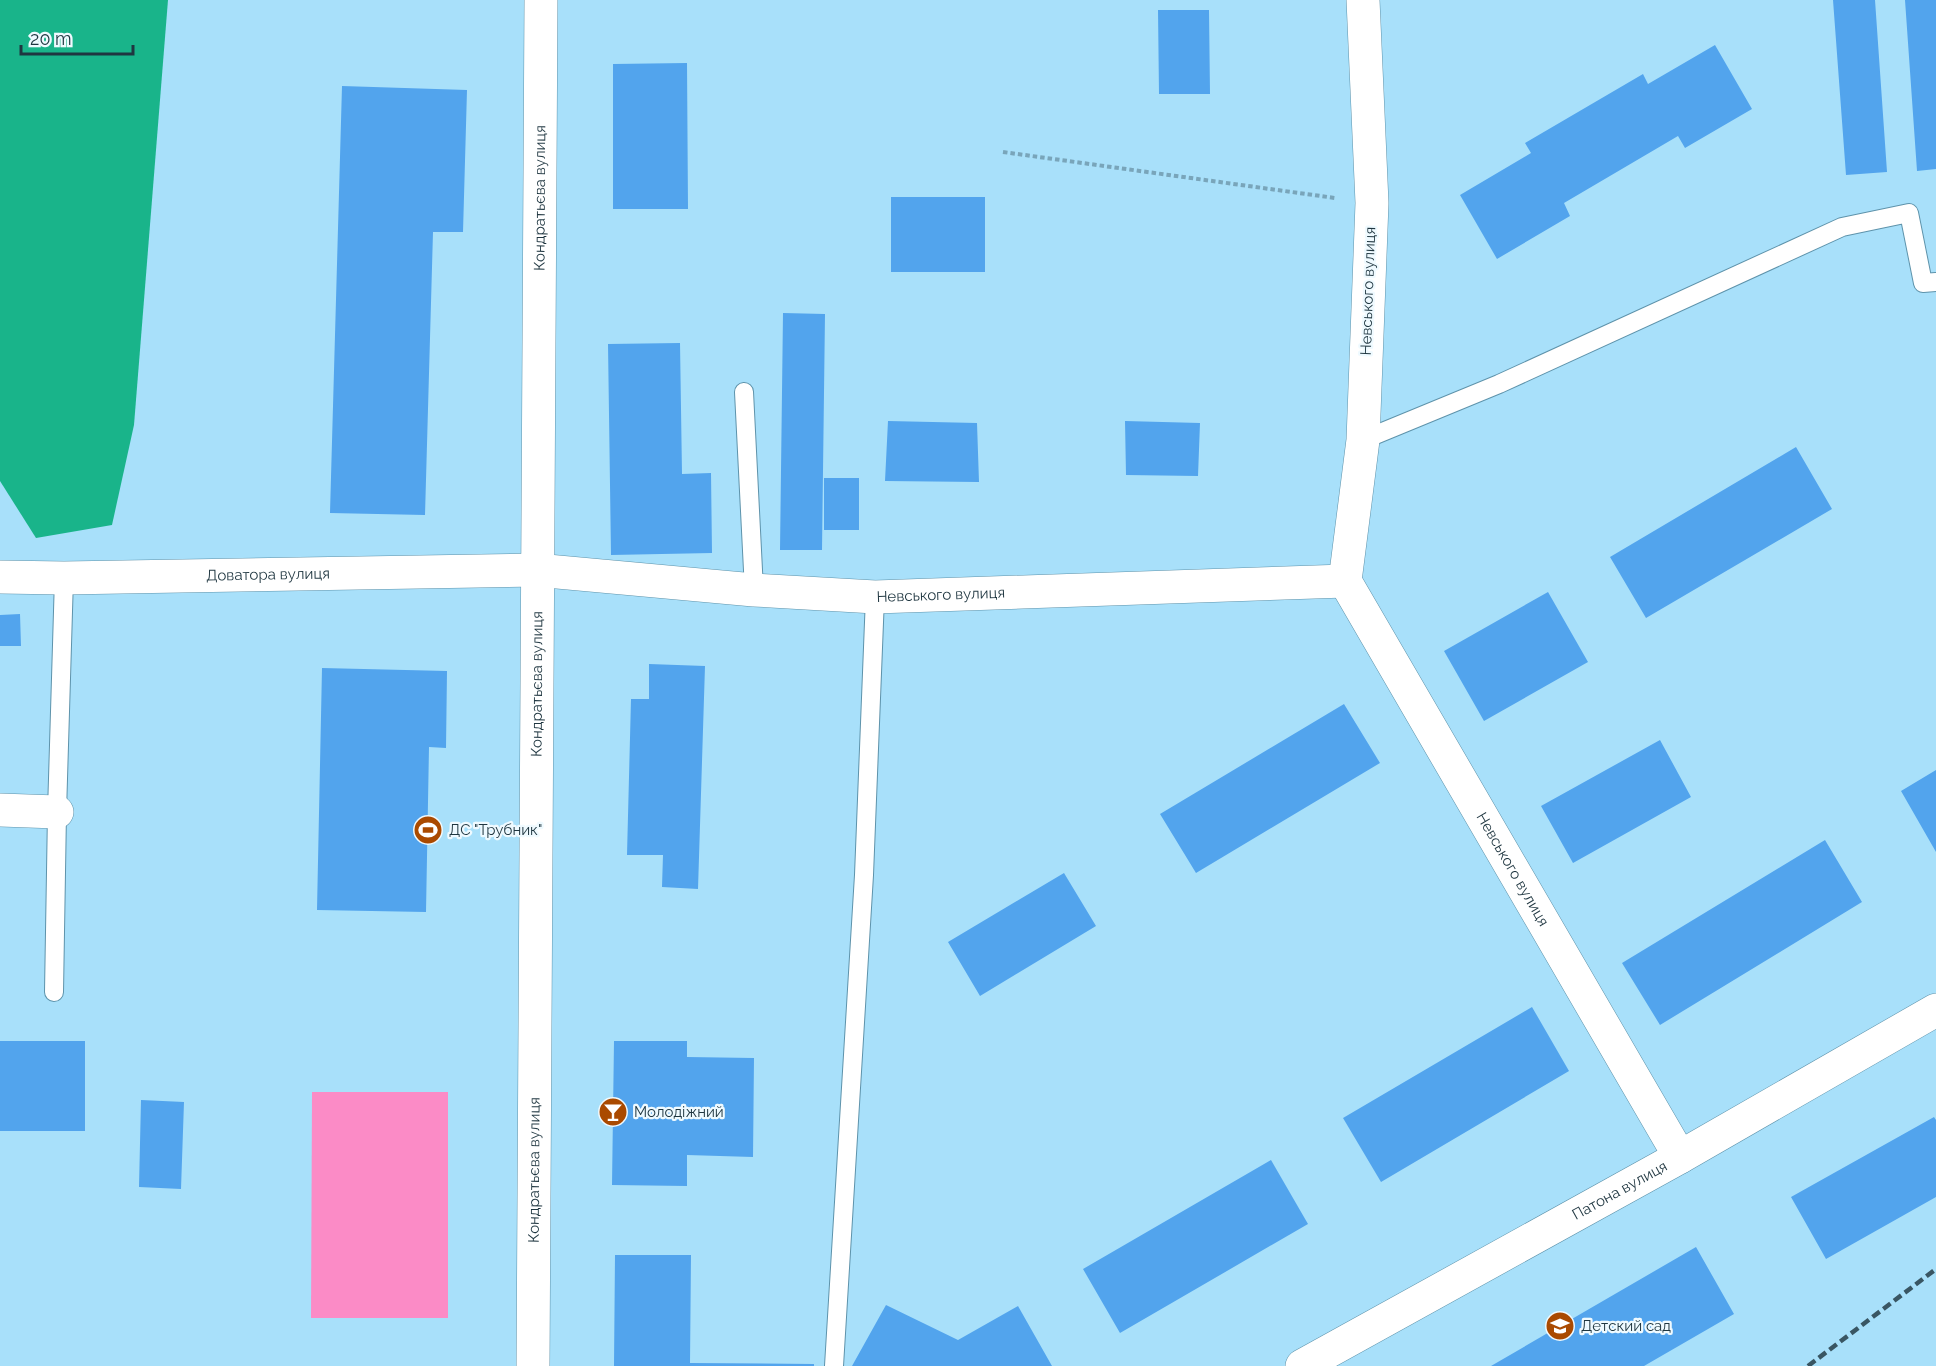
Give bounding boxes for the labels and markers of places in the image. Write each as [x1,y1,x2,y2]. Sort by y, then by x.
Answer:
sports icon: ДС "Трубник" [412,814,444,846]
place label: ДС "Трубник" [449,821,542,839]
bar icon: Молодіжний [597,1096,629,1128]
place label: Молодіжний [634,1103,724,1121]
school or university icon: Детский сад [1544,1310,1576,1342]
place label: Детский сад [1581,1317,1671,1335]

